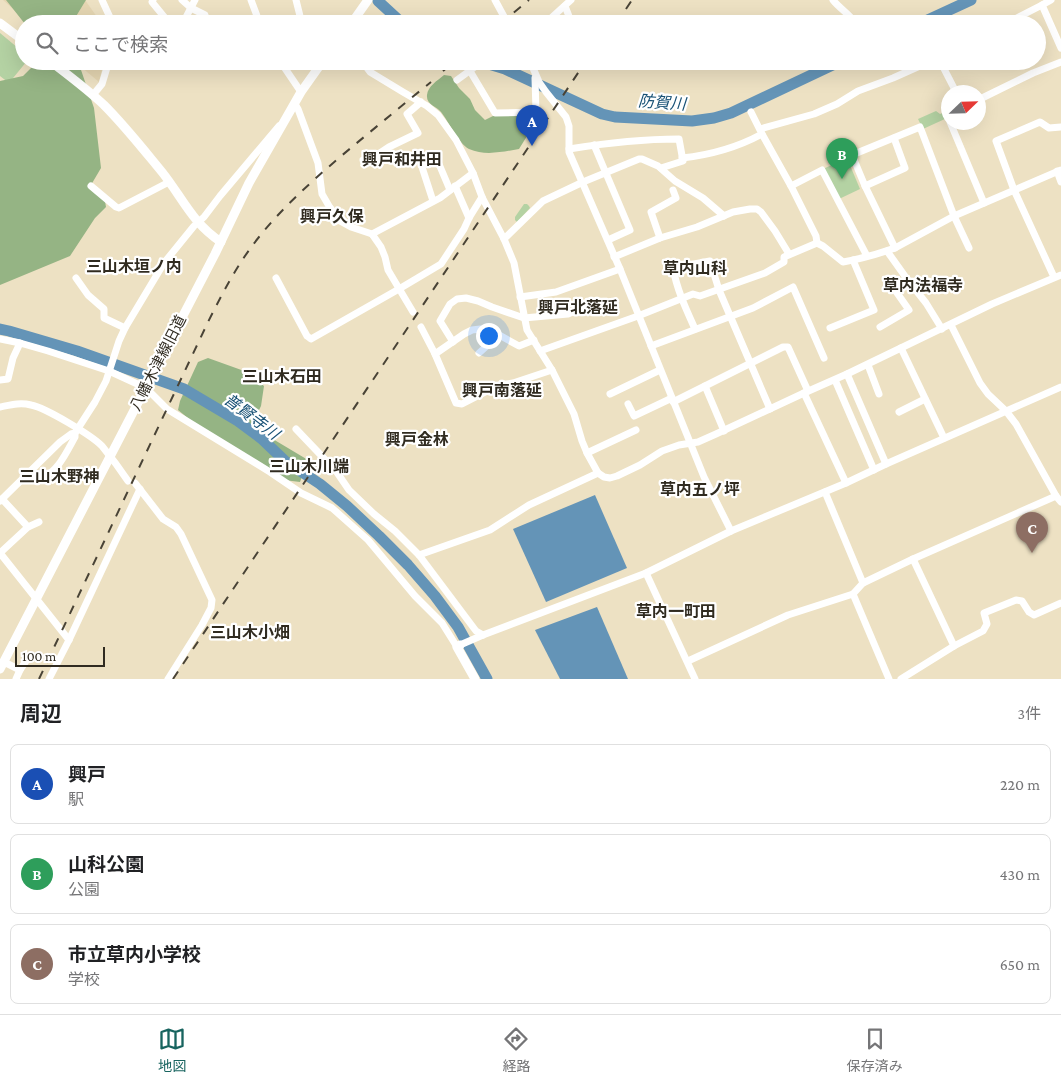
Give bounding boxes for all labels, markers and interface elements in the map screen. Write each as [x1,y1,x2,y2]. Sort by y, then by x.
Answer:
search box [15,15,1046,70]
icon: search [33,29,61,57]
text: ここで検索 [73,34,168,55]
north arrow [941,85,986,130]
water label: 防賀川 [637,92,688,113]
pin: A [516,105,548,146]
pin: B [826,138,858,179]
district label: 興戸和井田 [362,150,442,168]
district label: 興戸久保 [300,208,364,225]
district label: 三山木垣ノ内 [86,258,182,275]
district label: 草内山科 [663,260,727,277]
district label: 草内法福寺 [883,277,963,294]
district label: 興戸北落延 [538,299,618,316]
street label: 八幡木津線旧道 [127,313,189,413]
your location [476,323,502,349]
district label: 三山木石田 [242,368,322,385]
district label: 興戸南落延 [462,382,542,399]
water label: 普賢寺川 [221,390,284,444]
district label: 興戸金林 [385,431,449,448]
district label: 三山木川端 [269,458,349,475]
district label: 三山木野神 [19,467,99,485]
district label: 草内五ノ坪 [660,481,740,498]
pin: C [1016,512,1048,553]
district label: 草内一町田 [636,603,716,620]
district label: 三山木小畑 [210,624,290,641]
scale bar [15,644,105,667]
text: 100 m [22,648,56,664]
text: 周辺 [20,702,62,726]
text: 3件 [1017,705,1041,722]
text: 興戸 [68,764,106,785]
text: A [32,776,42,793]
text: 220 m [1000,776,1040,793]
text: 駅 [68,791,84,808]
text: 山科公園 [68,854,144,875]
text: B [32,866,42,883]
text: 430 m [999,866,1040,883]
text: 公園 [68,881,100,898]
text: 市立草内小学校 [68,944,201,965]
text: C [32,956,42,973]
text: 650 m [1000,956,1040,973]
text: 学校 [68,971,100,988]
tab: 地図 [158,1025,186,1075]
tab: 経路 [502,1025,530,1075]
tab: 保存済み [847,1025,903,1075]

